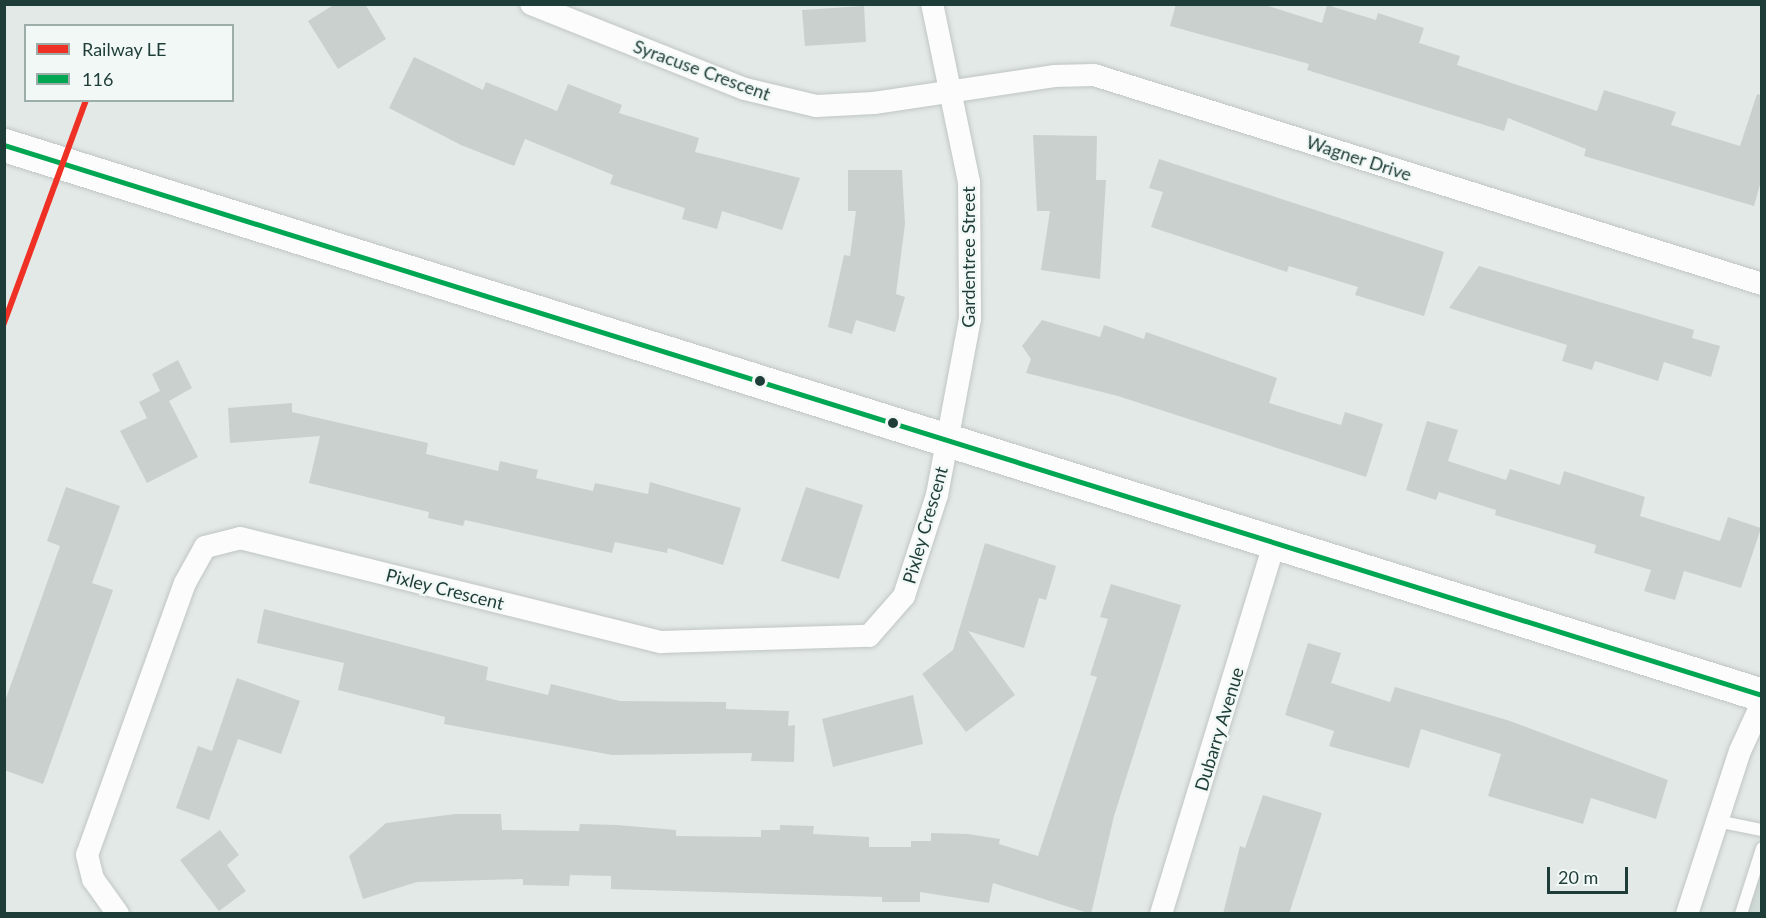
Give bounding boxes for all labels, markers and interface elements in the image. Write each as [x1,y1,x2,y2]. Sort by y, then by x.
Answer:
legend [24,24,234,102]
street label: Syracuse Crescent [631,35,773,105]
text: Railway LE [82,38,167,60]
text: 116 [82,68,113,90]
street label: Wagner Drive [1304,131,1414,185]
street label: Gardentree Street [957,186,979,328]
unlabelled marker [754,375,766,387]
unlabelled marker [887,417,899,429]
street label: Pixley Crescent [898,464,952,586]
street label: Pixley Crescent [384,564,506,614]
street label: Dubarry Avenue [1190,664,1248,794]
scale bar [1550,855,1631,893]
text: 20 m [1558,866,1598,888]

